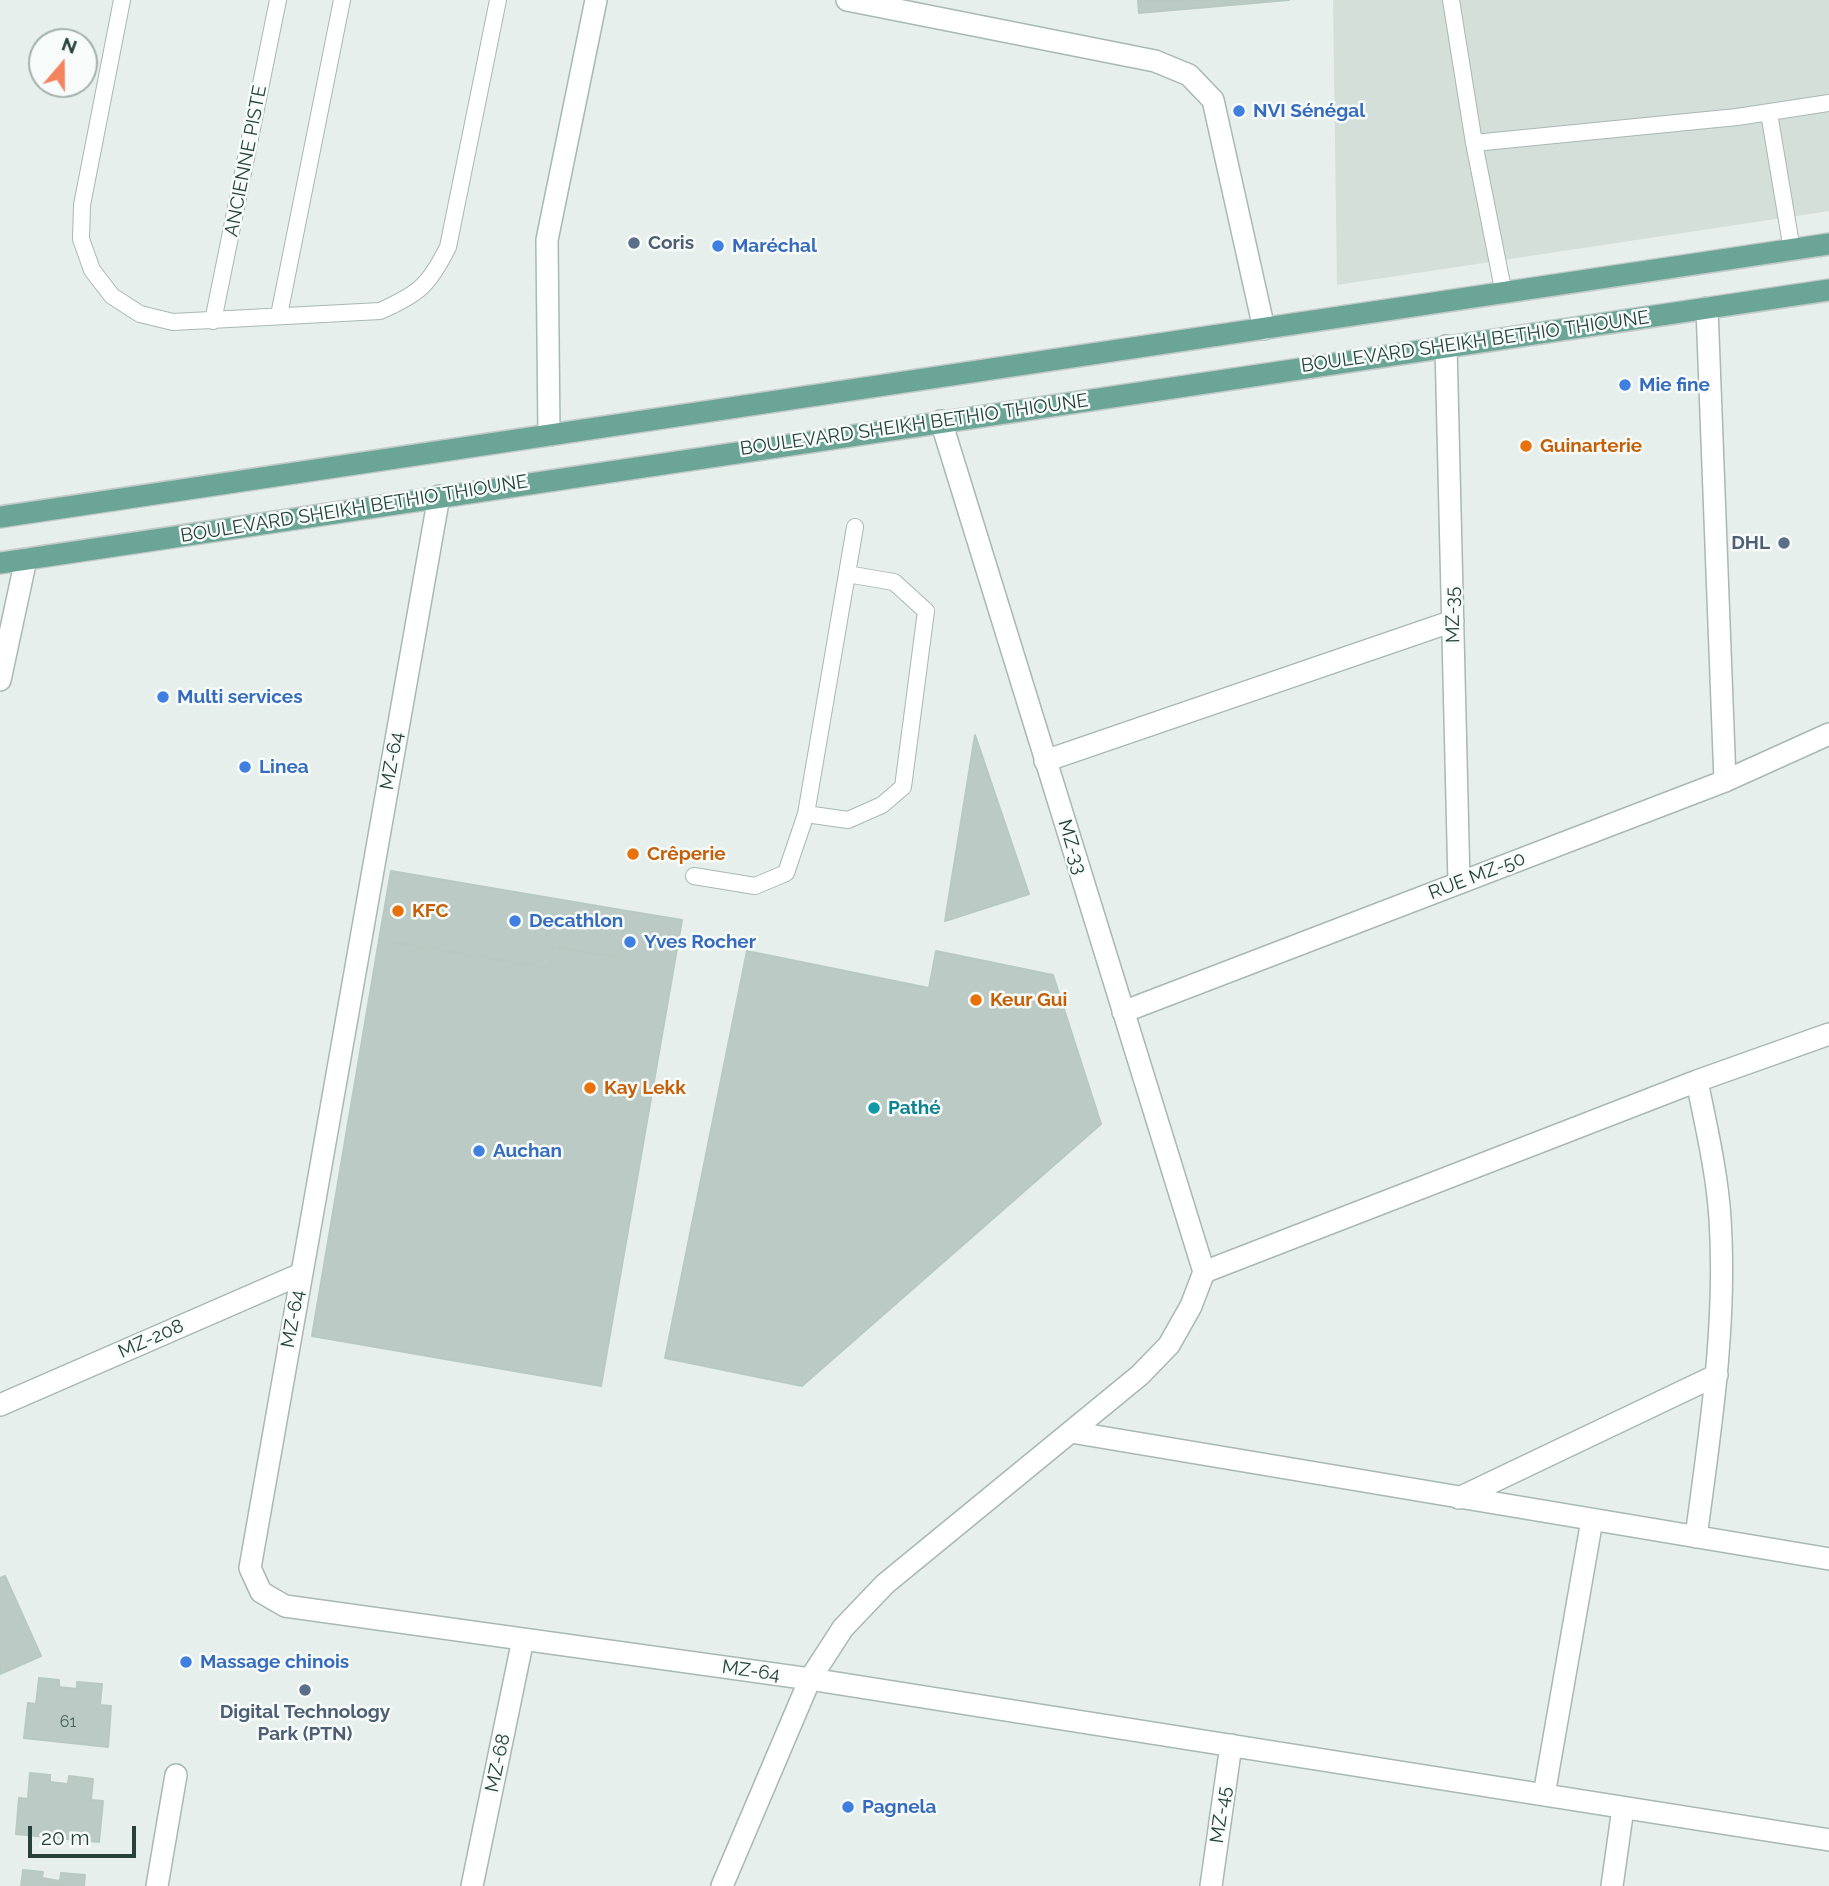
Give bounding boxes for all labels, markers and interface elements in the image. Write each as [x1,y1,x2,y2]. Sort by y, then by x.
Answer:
north arrow [28,28,98,98]
text: N [59,32,80,58]
street label: ANCIENNE PISTE [220,83,272,239]
place label: NVI Sénégal [1253,100,1365,122]
marker: NVI Sénégal [1231,103,1247,119]
place label: Coris [648,232,694,254]
marker: Coris [626,235,642,251]
place label: Maréchal [732,235,817,257]
marker: Maréchal [710,238,726,254]
street label: BOULEVARD SHEIKH BETHIO THIOUNE [1300,306,1650,378]
place label: Mie fine [1639,374,1710,396]
marker: Mie fine [1617,377,1633,393]
street label: BOULEVARD SHEIKH BETHIO THIOUNE [739,389,1089,461]
place label: Guinarterie [1540,435,1642,457]
marker: Guinarterie [1518,438,1534,454]
street label: BOULEVARD SHEIKH BETHIO THIOUNE [179,470,529,548]
place label: DHL [1731,532,1770,554]
marker: DHL [1776,535,1792,551]
street label: MZ-35 [1441,587,1465,643]
place label: Multi services [177,686,303,708]
marker: Multi services [155,689,171,705]
street label: MZ-64 [376,730,408,792]
place label: Linea [259,756,309,778]
marker: Linea [237,759,253,775]
street label: MZ-33 [1053,817,1091,877]
place label: Crêperie [647,843,726,865]
marker: Crêperie [625,846,641,862]
street label: RUE MZ-50 [1425,847,1529,905]
place label: KFC [412,900,448,922]
marker: KFC [390,903,406,919]
place label: Decathlon [529,910,623,932]
marker: Decathlon [507,913,523,929]
place label: Yves Rocher [644,931,756,953]
marker: Yves Rocher [622,934,638,950]
place label: Keur Gui [990,989,1067,1011]
marker: Keur Gui [968,992,984,1008]
place label: Kay Lekk [604,1077,686,1099]
marker: Kay Lekk [582,1080,598,1096]
place label: Pathé [888,1097,941,1119]
marker: Pathé [866,1100,882,1116]
place label: Auchan [493,1140,562,1162]
marker: Auchan [471,1143,487,1159]
street label: MZ-64 [277,1288,309,1350]
street label: MZ-208 [115,1315,187,1363]
place label: Massage chinois [200,1651,349,1673]
marker: Massage chinois [178,1654,194,1670]
street label: MZ-64 [721,1656,781,1686]
marker: Digital Technology Park (PTN) [297,1682,313,1698]
place label: Digital Technology Park (PTN) [220,1701,390,1745]
house number: 61 [60,1712,76,1732]
street label: MZ-68 [481,1732,515,1794]
street label: MZ-45 [1206,1785,1236,1845]
place label: Pagnela [862,1796,936,1818]
marker: Pagnela [840,1799,856,1815]
scale bar [32,1812,140,1856]
text: 20 m [41,1825,89,1850]

